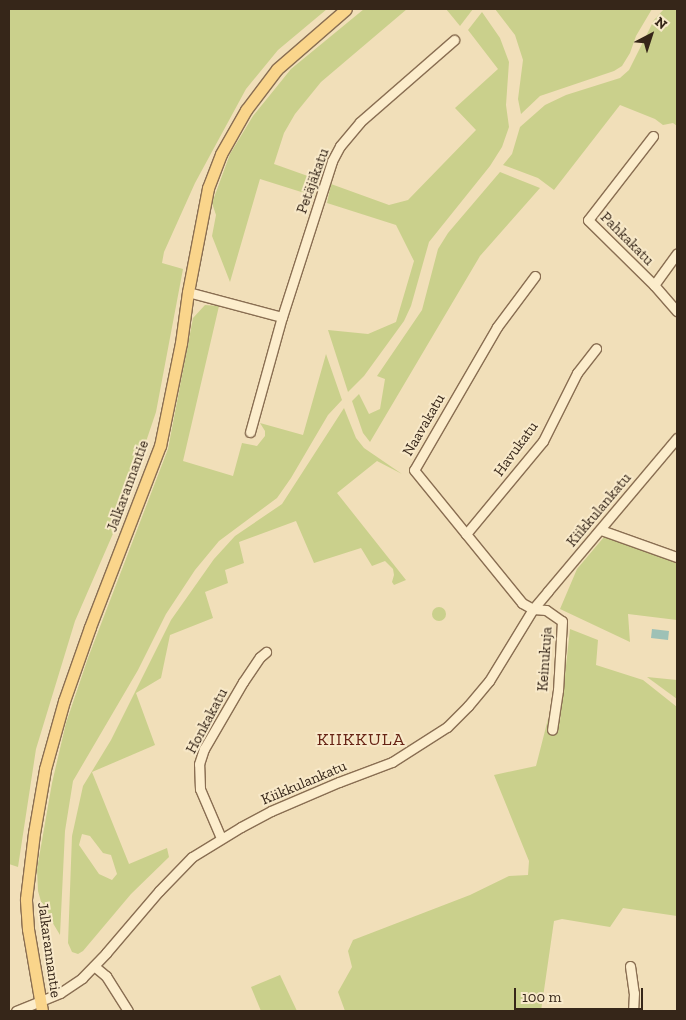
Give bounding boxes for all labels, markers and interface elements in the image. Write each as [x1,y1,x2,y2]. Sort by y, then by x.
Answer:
north arrow [626,10,676,60]
text: N [651,13,670,33]
street label: Petäjäkatu [293,146,333,216]
street label: Pahkakatu [597,209,657,269]
street label: Naavakatu [399,391,449,459]
street label: Havukatu [490,418,542,480]
street label: Jalkarannantie [103,438,153,534]
street label: Kiikkulankatu [563,469,635,551]
street label: Keinukuja [534,626,556,692]
street label: Honkakatu [182,685,232,757]
district label: KIIKKULA [316,728,406,750]
street label: Kiikkulankatu [259,757,349,809]
street label: Jalkarannantie [33,901,65,999]
scale bar [516,978,645,1010]
text: 100 m [522,988,561,1006]

